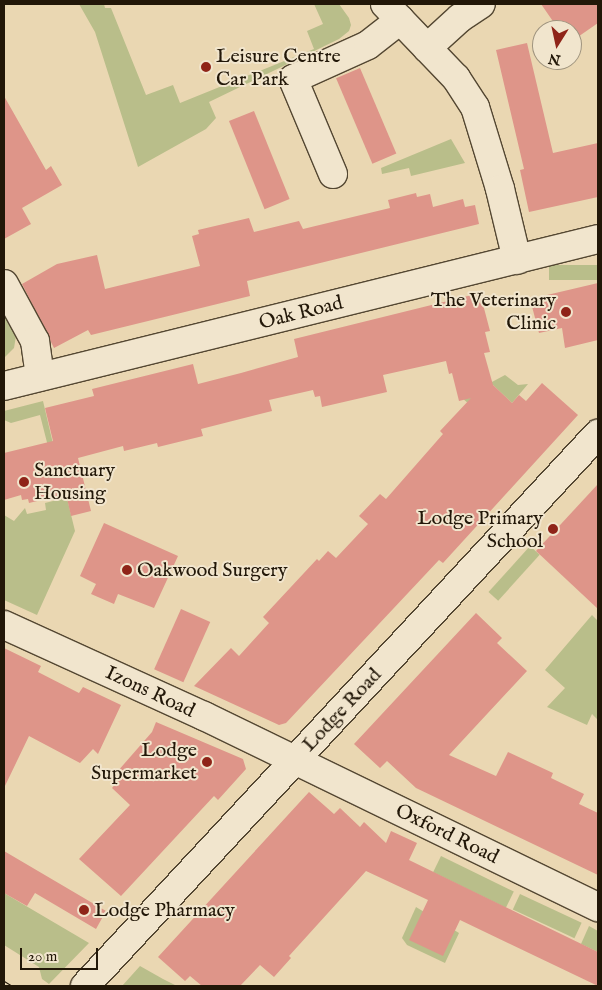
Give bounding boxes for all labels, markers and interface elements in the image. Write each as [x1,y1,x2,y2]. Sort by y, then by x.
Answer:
north arrow [532,20,582,70]
place label: Leisure Centre Car Park [216,44,341,91]
text: N [547,49,562,69]
marker: Leisure Centre Car Park [200,61,212,73]
place label: The Veterinary Clinic [431,288,556,335]
street label: Oak Road [257,291,345,335]
marker: The Veterinary Clinic [560,306,572,318]
place label: Sanctuary Housing [34,459,115,506]
marker: Sanctuary Housing [18,476,30,488]
place label: Lodge Primary School [417,506,543,553]
marker: Lodge Primary School [547,523,559,535]
place label: Oakwood Surgery [137,558,288,582]
marker: Oakwood Surgery [121,564,133,576]
street label: Izons Road [102,661,198,723]
street label: Lodge Road [297,663,387,757]
place label: Lodge Supermarket [91,738,197,785]
marker: Lodge Supermarket [201,756,213,768]
street label: Oxford Road [392,799,502,869]
place label: Lodge Pharmacy [94,898,235,922]
marker: Lodge Pharmacy [78,904,90,916]
scale bar [22,938,100,970]
text: 20 m [28,947,57,966]

